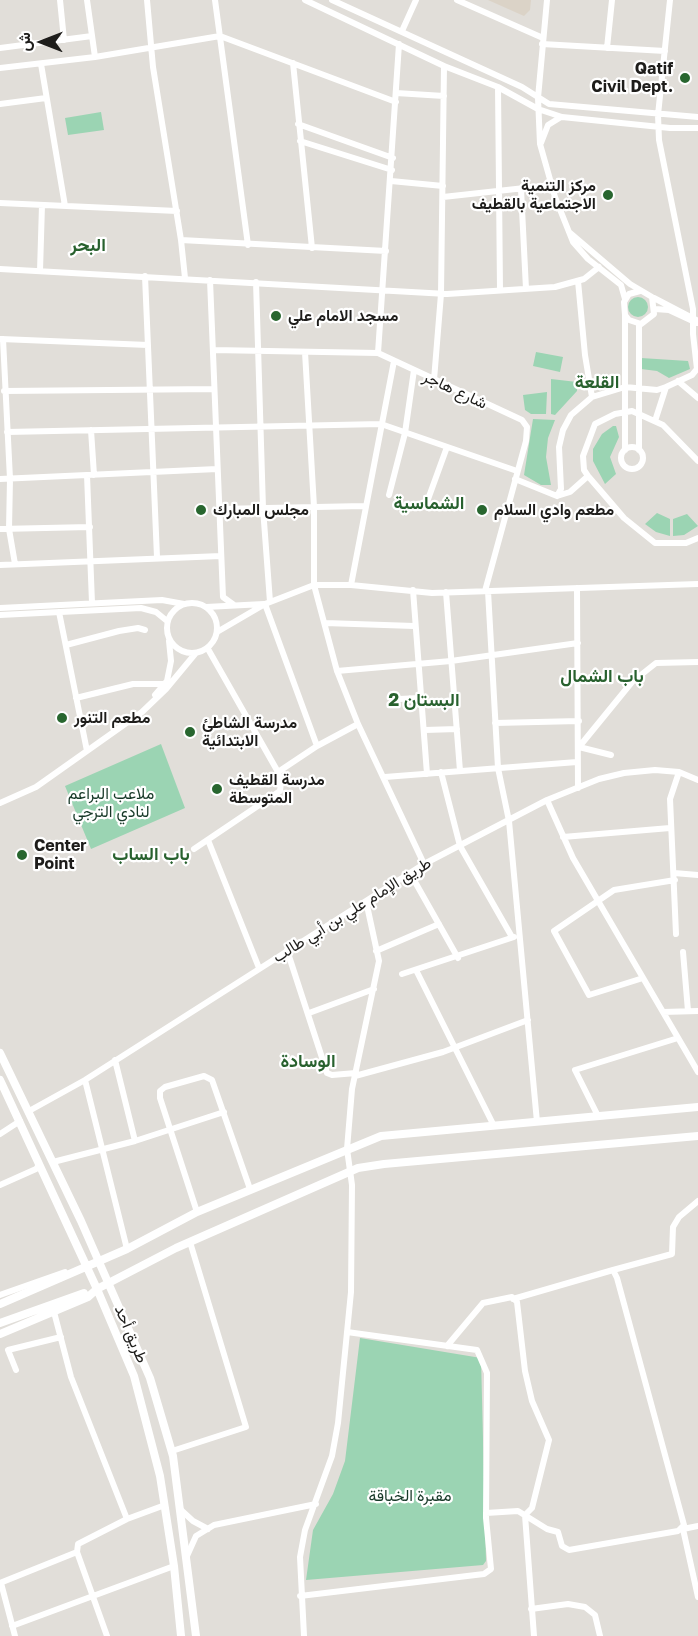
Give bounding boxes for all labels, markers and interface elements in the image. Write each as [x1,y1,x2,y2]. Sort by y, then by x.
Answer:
north arrow [12,12,72,72]
text: ش [14,32,34,52]
place label: Qatif Civil Dept. [591,59,673,97]
marker: Qatif Civil Dept. [678,71,692,85]
place label: مركز التنمية الاجتماعية بالقطيف [472,176,596,214]
marker: مركز التنمية الاجتماعية بالقطيف [601,188,615,202]
district label: البحر [70,234,106,256]
place label: مسجد الامام علي [288,306,398,326]
marker: مسجد الامام علي [269,309,283,323]
street label: شارع هاجر [420,367,490,413]
district label: القلعة [575,371,619,393]
district label: الشماسية [393,492,465,514]
place label: مجلس المبارك [213,500,309,520]
place label: مطعم وادي السلام [494,500,614,520]
marker: مجلس المبارك [194,503,208,517]
marker: مطعم وادي السلام [475,503,489,517]
district label: باب الشمال [560,665,644,687]
district label: البستان 2 [388,689,460,711]
place label: مطعم التنور [74,708,150,728]
marker: مطعم التنور [55,711,69,725]
place label: مدرسة الشاطئ الابتدائية [202,713,297,751]
marker: مدرسة الشاطئ الابتدائية [183,725,197,739]
place label: مدرسة القطيف المتوسطة [229,770,325,808]
marker: مدرسة القطيف المتوسطة [210,782,224,796]
park label: ملاعب البراعم لنادي الترجي [68,784,154,822]
place label: Center Point [34,836,87,874]
district label: باب الساب [112,843,190,865]
marker: Center Point [15,848,29,862]
street label: طريق الإمام علي بن أبي طالب [269,853,435,967]
district label: الوسادة [280,1050,336,1072]
street label: طريق أحد [110,1302,152,1366]
park label: مقبرة الخباقة [369,1486,451,1506]

